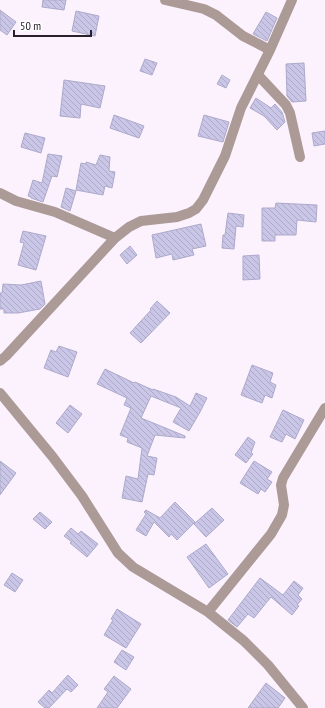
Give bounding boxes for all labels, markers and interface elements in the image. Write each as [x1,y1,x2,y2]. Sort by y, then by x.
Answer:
scale bar [14,12,91,38]
text: 50 m [20,18,41,33]

